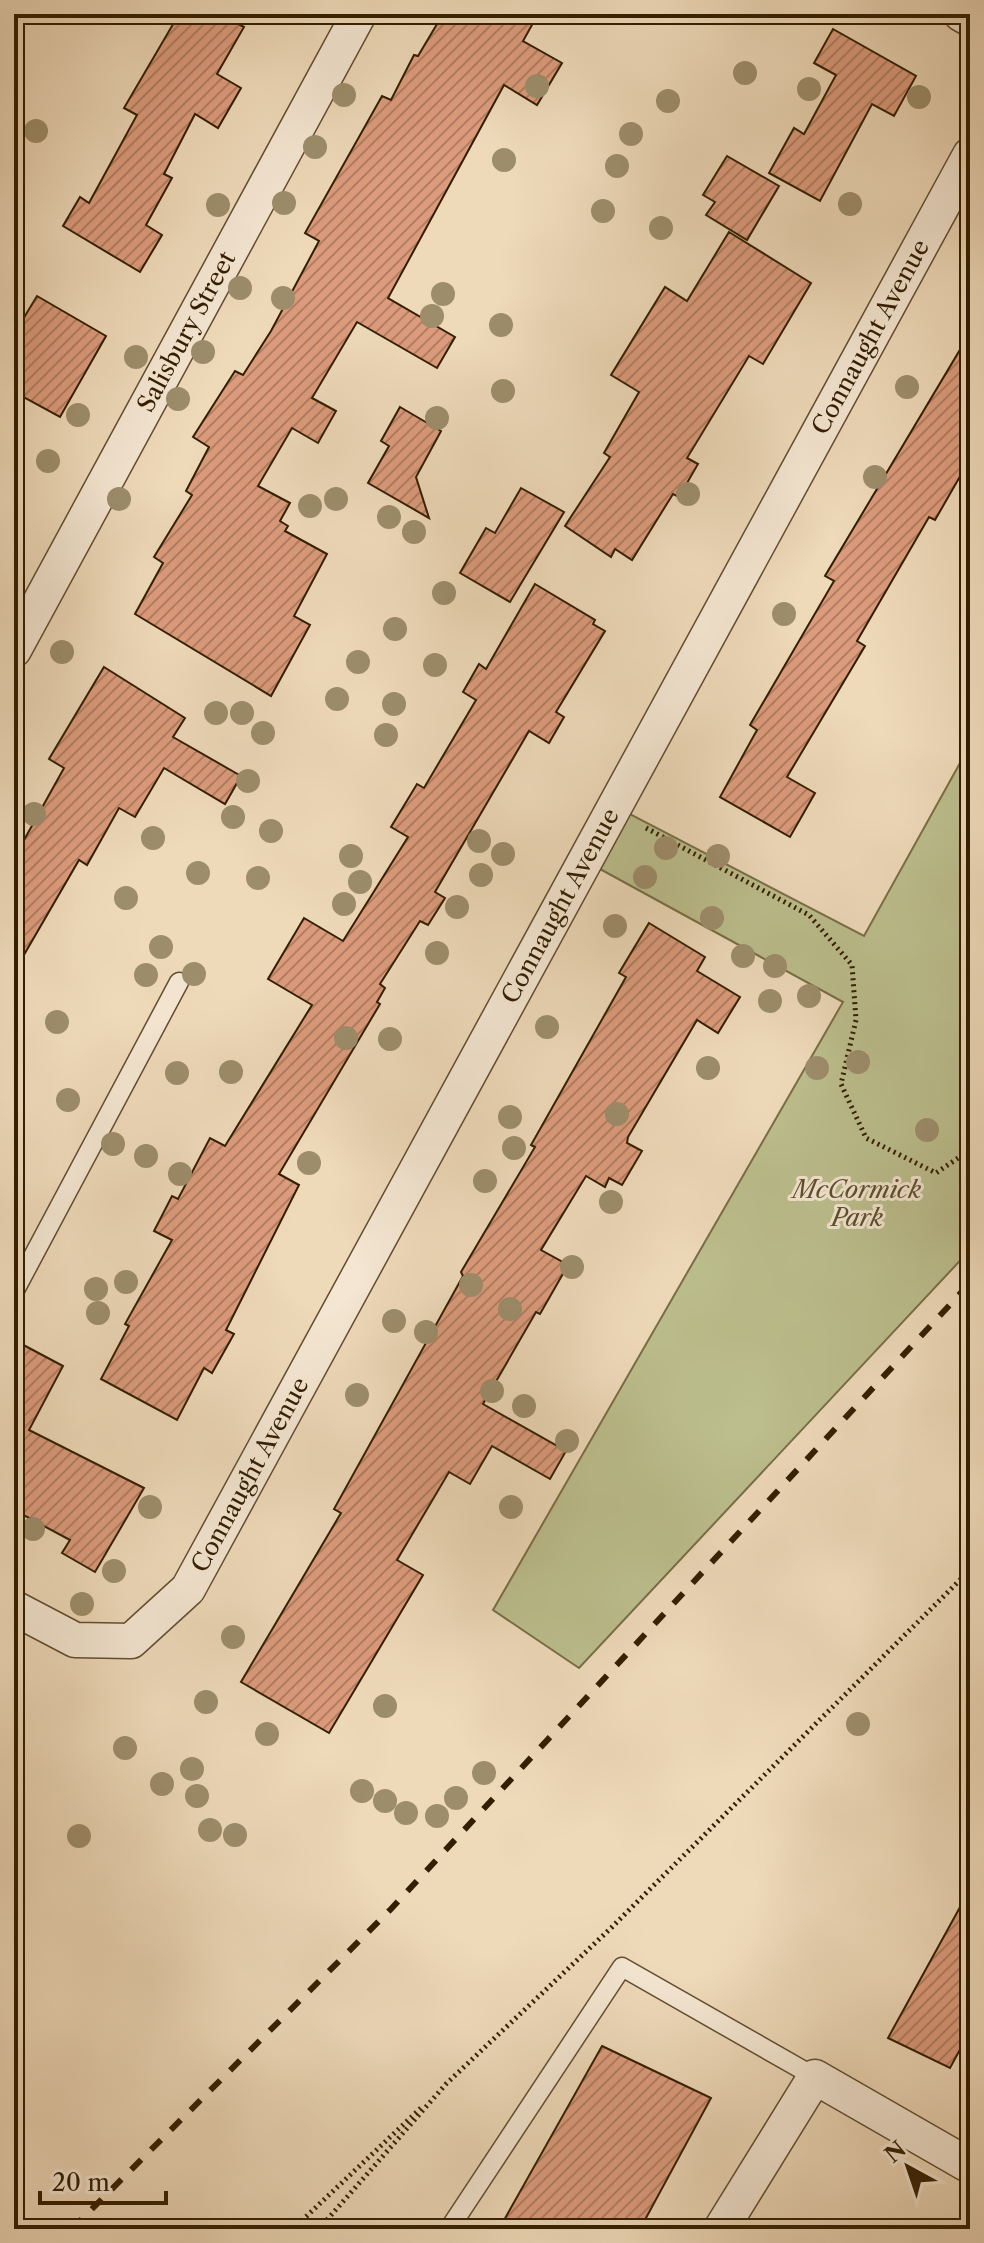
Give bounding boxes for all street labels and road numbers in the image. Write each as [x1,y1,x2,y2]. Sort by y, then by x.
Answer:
street label: Connaught Avenue [805,234,935,439]
street label: Salisbury Street [131,246,242,417]
street label: Connaught Avenue [495,803,625,1008]
street label: Connaught Avenue [185,1372,315,1577]

